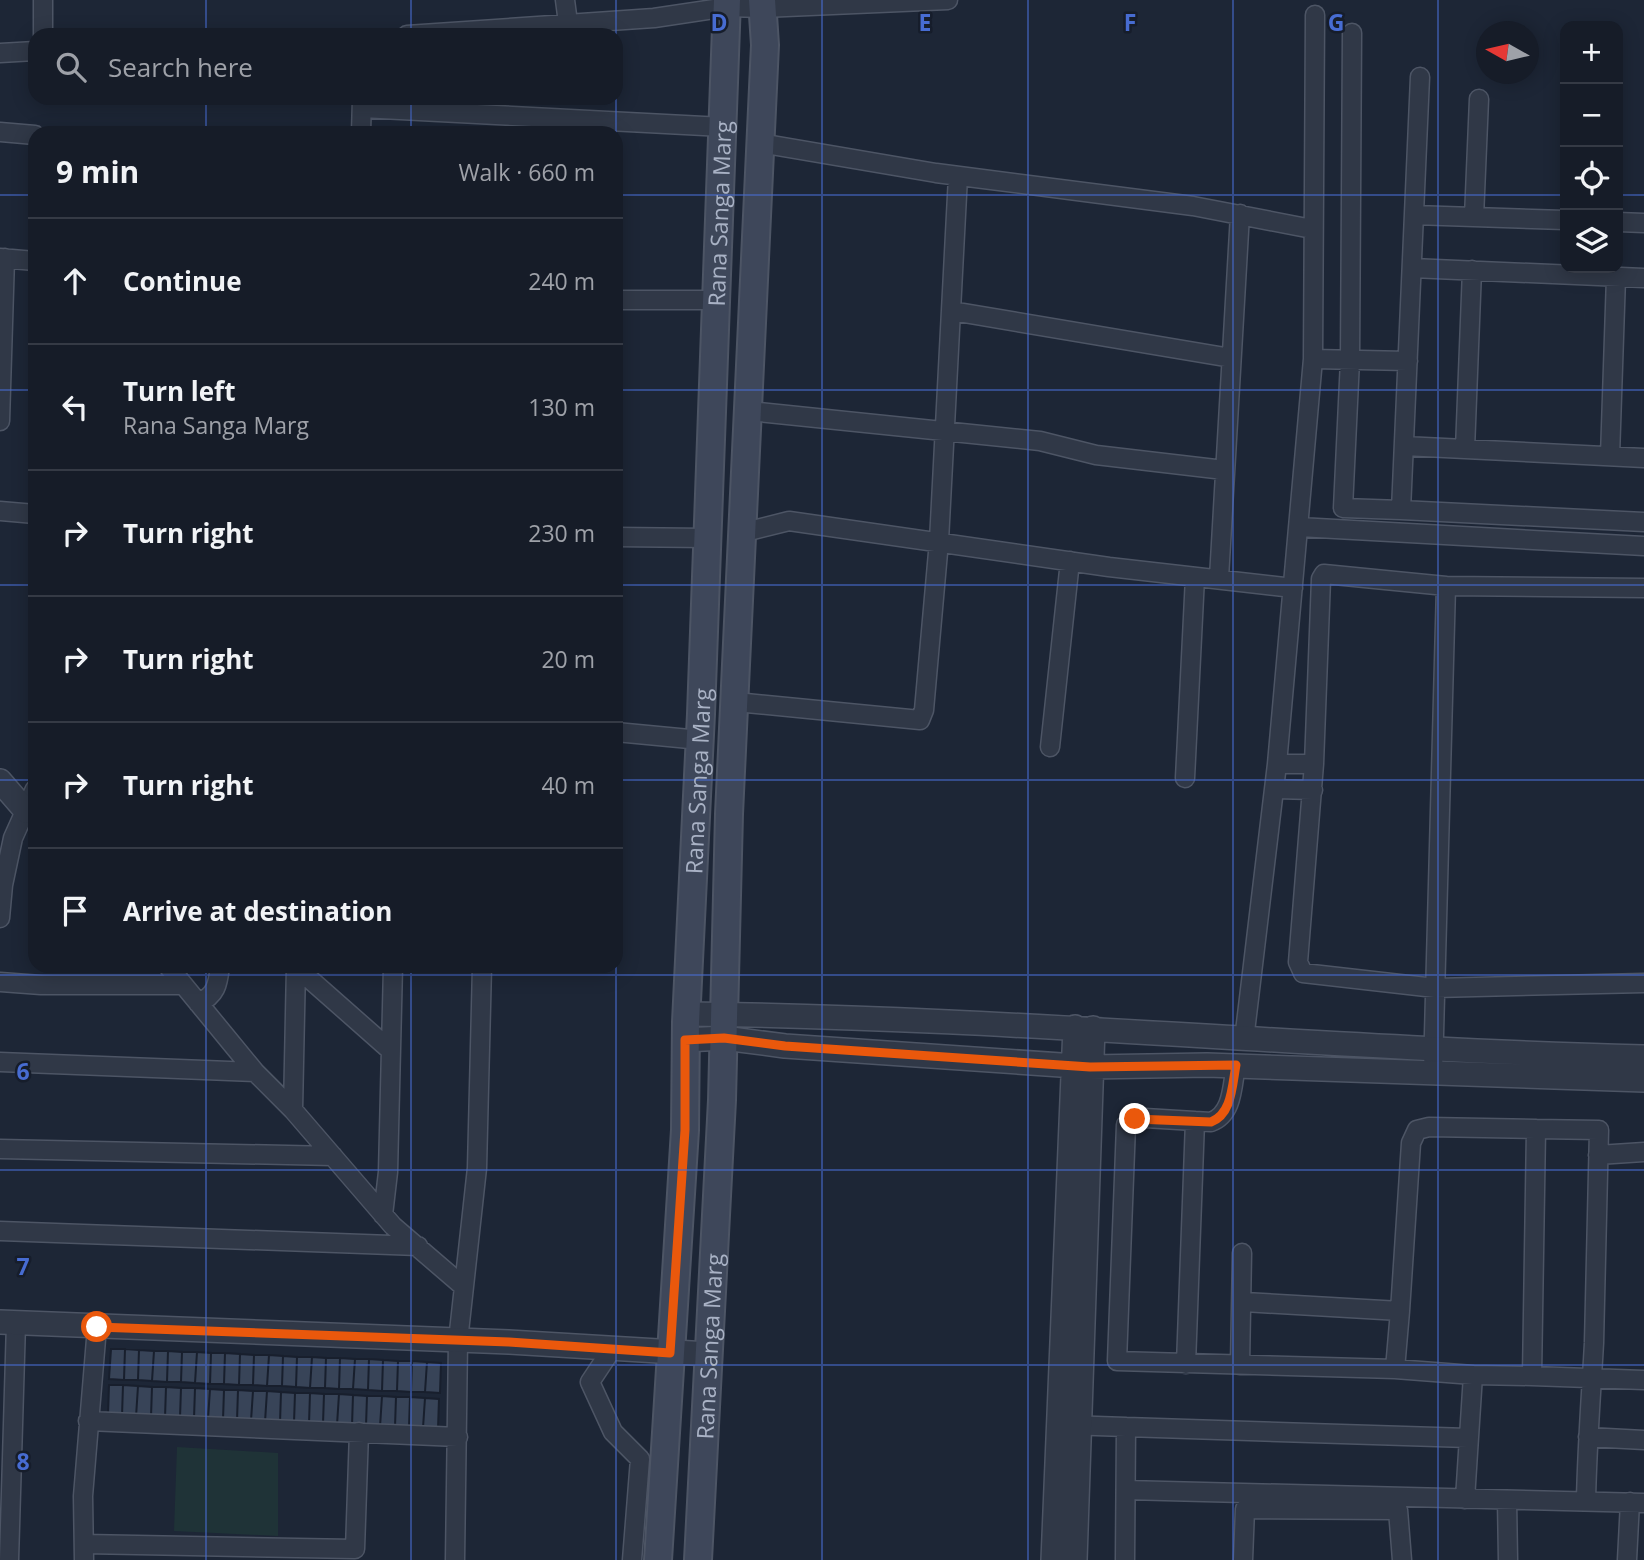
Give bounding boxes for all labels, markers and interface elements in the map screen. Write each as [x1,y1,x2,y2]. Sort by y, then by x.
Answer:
text: D [710,6,728,38]
text: E [919,6,931,38]
text: F [1124,6,1136,38]
text: G [1328,6,1344,38]
north arrow [1476,21,1539,84]
map controls [1560,21,1623,273]
button: + [1560,21,1623,84]
search box [28,28,623,105]
icon: search [52,48,90,86]
text: Search here [108,49,253,85]
button: − [1560,84,1623,147]
street label: Rana Sanga Marg [700,120,739,307]
button: locate [1560,147,1623,210]
text: 9 min [56,151,139,192]
text: Walk · 660 m [458,156,595,188]
button: layers [1560,210,1623,273]
icon: ahead [56,262,94,300]
text: Continue [123,263,242,299]
text: 240 m [528,265,595,297]
text: Turn left [123,373,235,409]
icon: left [56,388,94,426]
text: 130 m [528,391,595,423]
text: Rana Sanga Marg [123,409,309,441]
icon: right [56,514,94,552]
text: Turn right [123,515,254,551]
text: 230 m [528,517,595,549]
icon: right [56,640,94,678]
text: Turn right [123,641,254,677]
text: 20 m [541,643,595,675]
street label: Rana Sanga Marg [677,687,718,875]
icon: right [56,766,94,804]
text: Turn right [123,767,254,803]
text: 40 m [541,769,595,801]
icon: arrive [56,892,94,930]
text: Arrive at destination [123,893,392,929]
text: 6 [16,1055,30,1087]
route end [1119,1103,1150,1134]
text: 7 [16,1250,30,1282]
street label: Rana Sanga Marg [688,1252,730,1440]
route start [81,1311,112,1342]
text: 8 [16,1445,30,1477]

